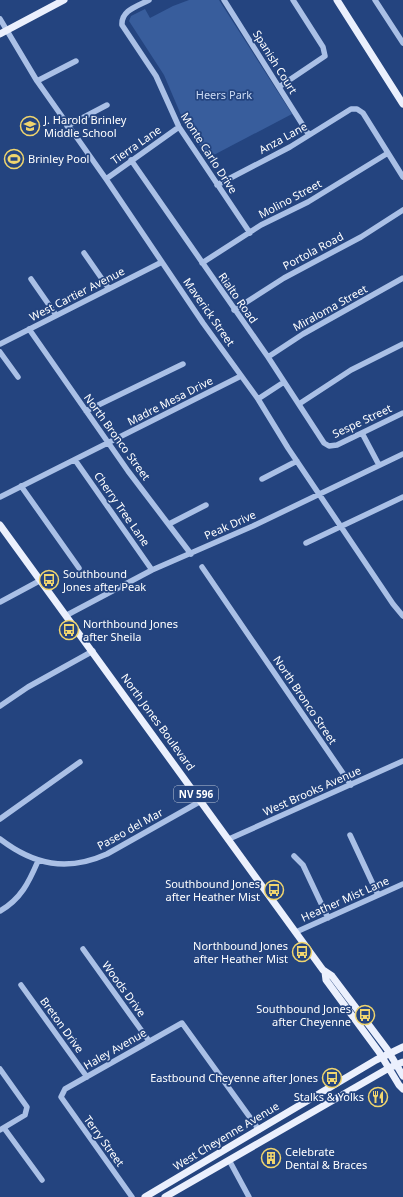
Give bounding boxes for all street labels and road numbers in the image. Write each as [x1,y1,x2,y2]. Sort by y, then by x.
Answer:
street label: Spanish Court [250,27,301,96]
street label: Monte Carlo Drive [178,109,241,196]
street label: Anza Lane [256,118,310,157]
street label: Tierra Lane [108,122,164,167]
street label: Molino Street [256,176,324,221]
street label: Portola Road [280,228,346,273]
street label: West Cartier Avenue [27,263,127,324]
street label: Rialto Road [215,269,261,326]
street label: Maverick Street [180,275,239,349]
street label: Miraloma Street [290,281,370,334]
street label: Madre Mesa Drive [124,373,215,429]
street label: North Bronco Street [81,390,154,483]
street label: Sespe Street [330,400,394,441]
street label: Cherry Tree Lane [91,469,154,549]
street label: Peak Drive [202,507,258,543]
street label: North Bronco Street [270,653,341,747]
street label: North Jones Boulevard [118,670,199,773]
street label: West Brooks Avenue [260,762,363,819]
road number: NV 596 [174,786,218,802]
street label: Paseo del Mar [94,804,166,853]
street label: Heather Mist Lane [298,872,391,925]
street label: Woods Drive [99,958,150,1020]
street label: Breton Drive [37,994,88,1055]
street label: Haley Avenue [81,1025,149,1073]
street label: West Cheyenne Avenue [170,1098,282,1173]
street label: Terry Street [81,1112,128,1169]

